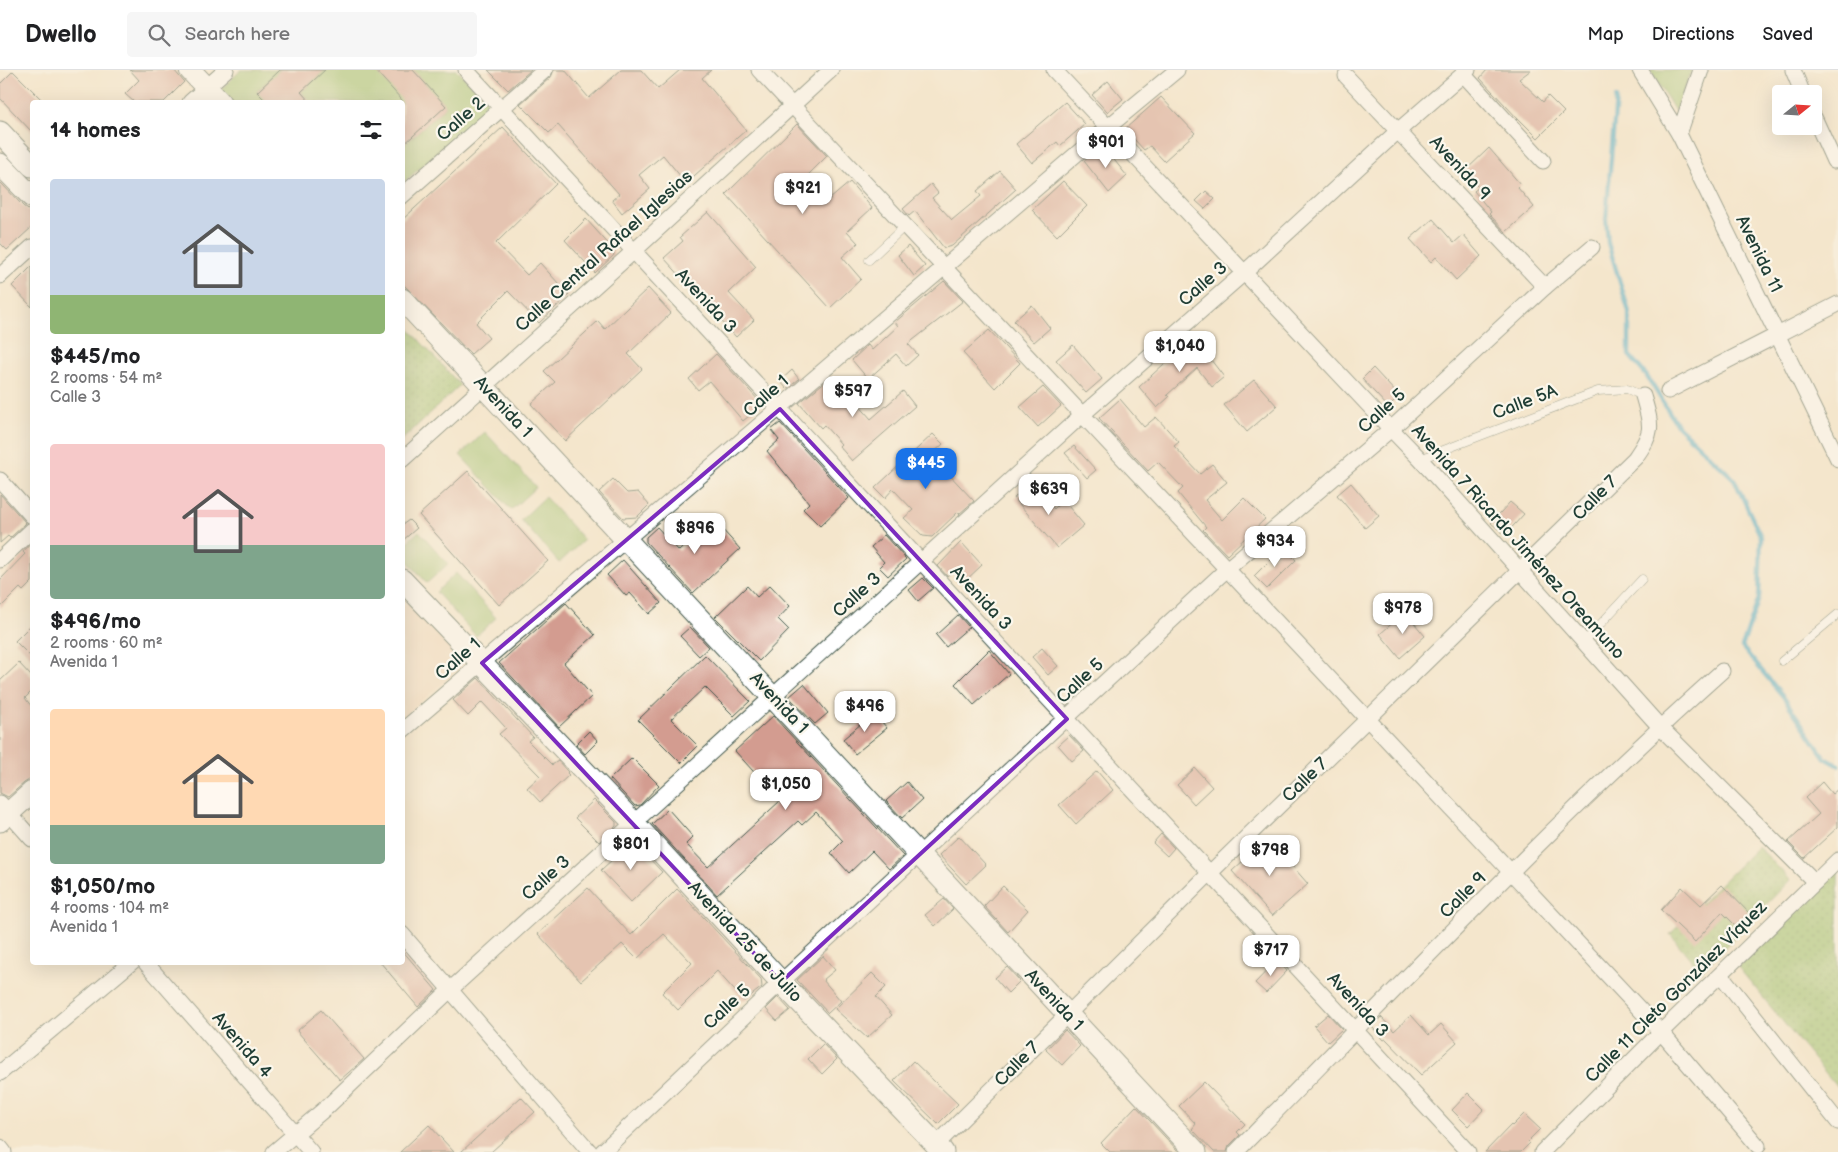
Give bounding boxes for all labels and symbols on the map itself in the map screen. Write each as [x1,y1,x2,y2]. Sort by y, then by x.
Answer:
north arrow [1772,85,1822,135]
street label: Calle 2 [433,92,490,146]
pin: $901 [1076,126,1136,169]
street label: Avenida 9 [1425,132,1495,204]
street label: Calle Central Rafael Iglesias [511,166,697,336]
pin: $921 [773,172,833,215]
street label: Avenida 11 [1731,212,1787,296]
street label: Calle 3 [1174,257,1232,311]
street label: Avenida 3 [671,264,741,338]
pin: $1,040 [1139,330,1221,373]
street label: Calle 1 [739,371,793,421]
street label: Avenida 1 [469,372,537,442]
pin: $597 [823,376,883,418]
street label: Calle 5A [1490,380,1560,424]
street label: Calle 5 [1354,384,1410,438]
street label: Avenida 7 Ricardo Jiménez Oreamuno [1407,420,1629,664]
pin: $445 [896,448,956,490]
street label: Calle 7 [1568,471,1622,525]
pin: $639 [1019,474,1079,516]
pin: $896 [665,512,725,555]
pin: $934 [1245,526,1305,568]
street label: Avenida 3 [946,561,1016,635]
street label: Calle 3 [829,568,885,622]
pin: $978 [1373,592,1433,635]
street label: Calle 1 [431,634,485,684]
street label: Calle 5 [1052,654,1108,708]
street label: Avenida 1 [745,668,813,738]
pin: $496 [835,690,895,733]
street label: Calle 7 [1278,753,1332,807]
pin: $1,050 [745,768,827,811]
pin: $801 [601,828,661,871]
pin: $798 [1240,834,1300,877]
street label: Calle 3 [518,851,574,905]
street label: Calle 9 [1435,867,1491,923]
street label: Avenida 25 de Julio [683,877,807,1007]
street label: Calle 11 Cleto González Víquez [1581,897,1771,1087]
pin: $717 [1241,934,1301,977]
street label: Avenida 1 [1020,965,1088,1035]
street label: Avenida 3 [1323,968,1393,1042]
street label: Calle 5 [699,980,755,1034]
street label: Avenida 4 [208,1008,276,1082]
street label: Calle 7 [990,1037,1044,1091]

